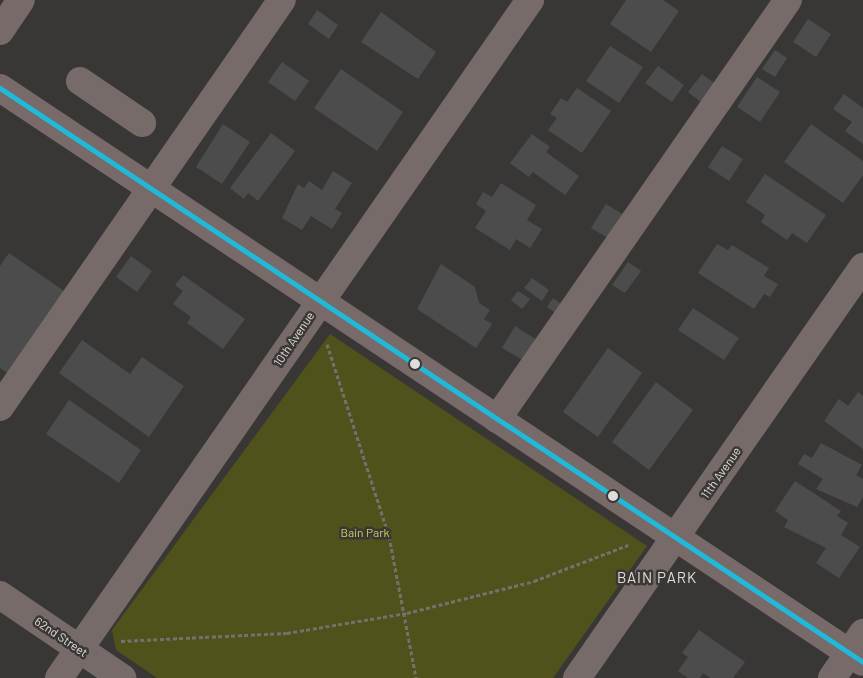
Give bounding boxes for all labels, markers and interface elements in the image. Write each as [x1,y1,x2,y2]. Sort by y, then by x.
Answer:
street label: 10th Avenue [271,309,317,369]
unlabelled marker [410,359,420,369]
street label: 11th Avenue [698,444,744,502]
unlabelled marker [608,491,618,501]
park label: Bain Park [340,526,390,540]
district label: BAIN PARK [616,569,698,587]
street label: 62nd Street [32,614,90,660]

